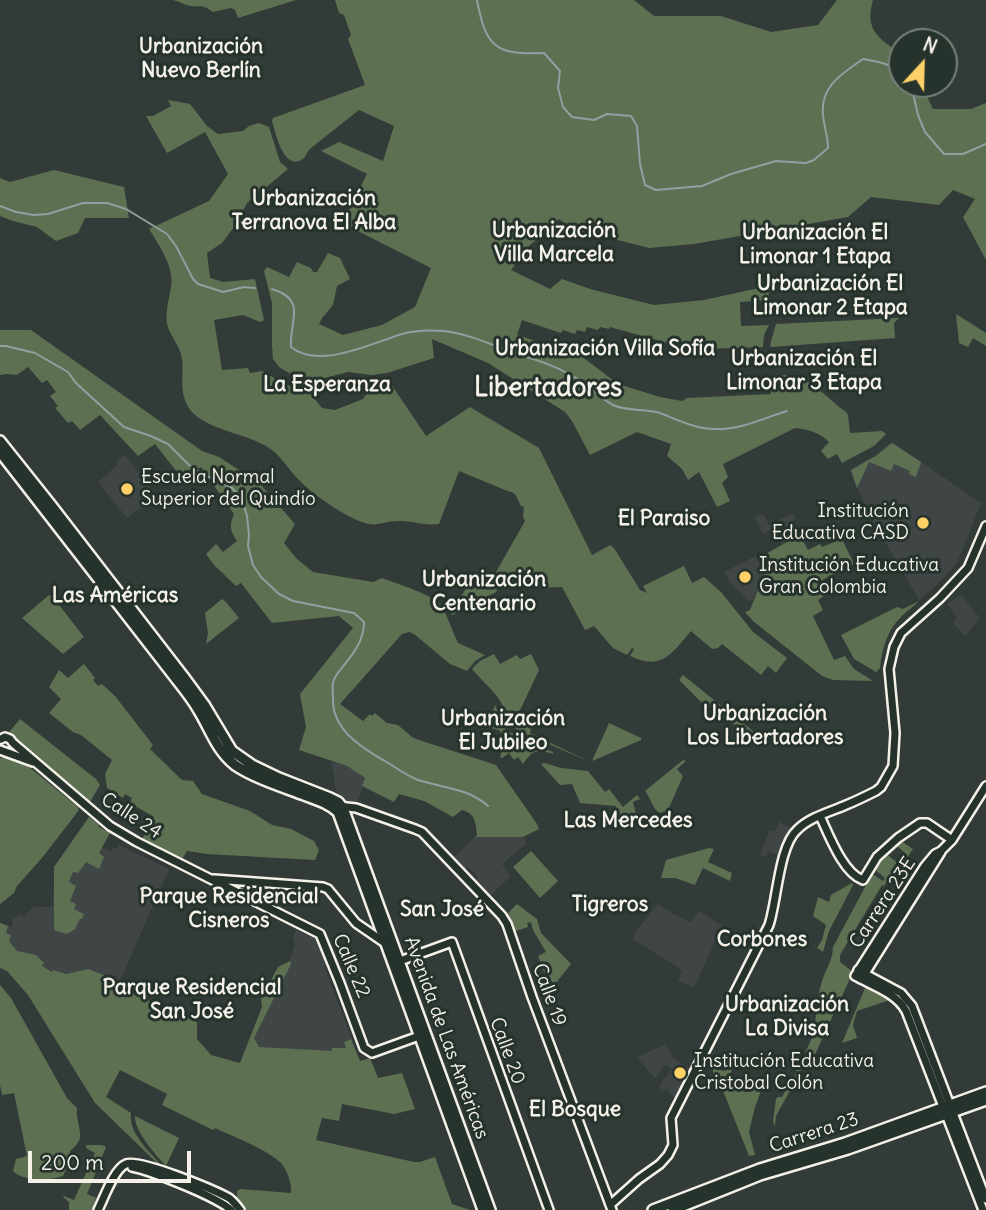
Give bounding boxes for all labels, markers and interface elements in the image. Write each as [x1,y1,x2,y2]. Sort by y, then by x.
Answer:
north arrow [888,28,958,98]
text: N [920,32,941,59]
district label: Urbanización Nuevo Berlín [139,34,263,84]
district label: Urbanización Terranova El Alba [232,186,396,236]
district label: Urbanización Villa Marcela [492,218,616,268]
district label: Urbanización El Limonar 1 Etapa [739,220,891,270]
district label: Urbanización El Limonar 2 Etapa [752,271,908,321]
district label: Urbanización Villa Sofía [495,336,715,362]
district label: Urbanización El Limonar 3 Etapa [726,346,882,396]
district label: La Esperanza [263,372,391,398]
district label: Libertadores [474,373,622,405]
place label: Escuela Normal Superior del Quindío [141,467,316,511]
marker: Escuela Normal Superior del Quindío [119,481,135,497]
place label: Institución Educativa CASD [772,501,909,545]
district label: El Paraiso [618,506,710,532]
marker: Institución Educativa CASD [915,515,931,531]
place label: Institución Educativa Gran Colombia [759,555,939,599]
district label: Urbanización Centenario [422,567,546,617]
marker: Institución Educativa Gran Colombia [737,569,753,585]
district label: Las Américas [52,583,178,609]
district label: Urbanización Los Libertadores [686,701,844,751]
district label: Urbanización El Jubileo [441,706,565,756]
street label: Calle 24 [96,788,166,844]
district label: Las Mercedes [563,808,693,834]
street label: Carrera 23E [845,853,921,953]
district label: Parque Residencial Cisneros [140,884,318,934]
district label: Tigreros [572,892,648,918]
district label: San José [400,897,484,923]
district label: Corbones [717,927,807,953]
street label: Calle 22 [327,931,375,1001]
street label: Avenida de Las Américas [399,934,493,1142]
street label: Calle 19 [527,961,571,1029]
district label: Parque Residencial San José [103,975,281,1025]
district label: Urbanización La Divisa [725,992,849,1042]
street label: Calle 20 [484,1014,530,1088]
place label: Institución Educativa Cristobal Colón [694,1051,874,1095]
marker: Institución Educativa Cristobal Colón [672,1065,688,1081]
district label: El Bosque [529,1097,621,1123]
street label: Carrera 23 [766,1108,862,1158]
scale bar [32,1136,194,1180]
text: 200 m [41,1149,104,1176]

